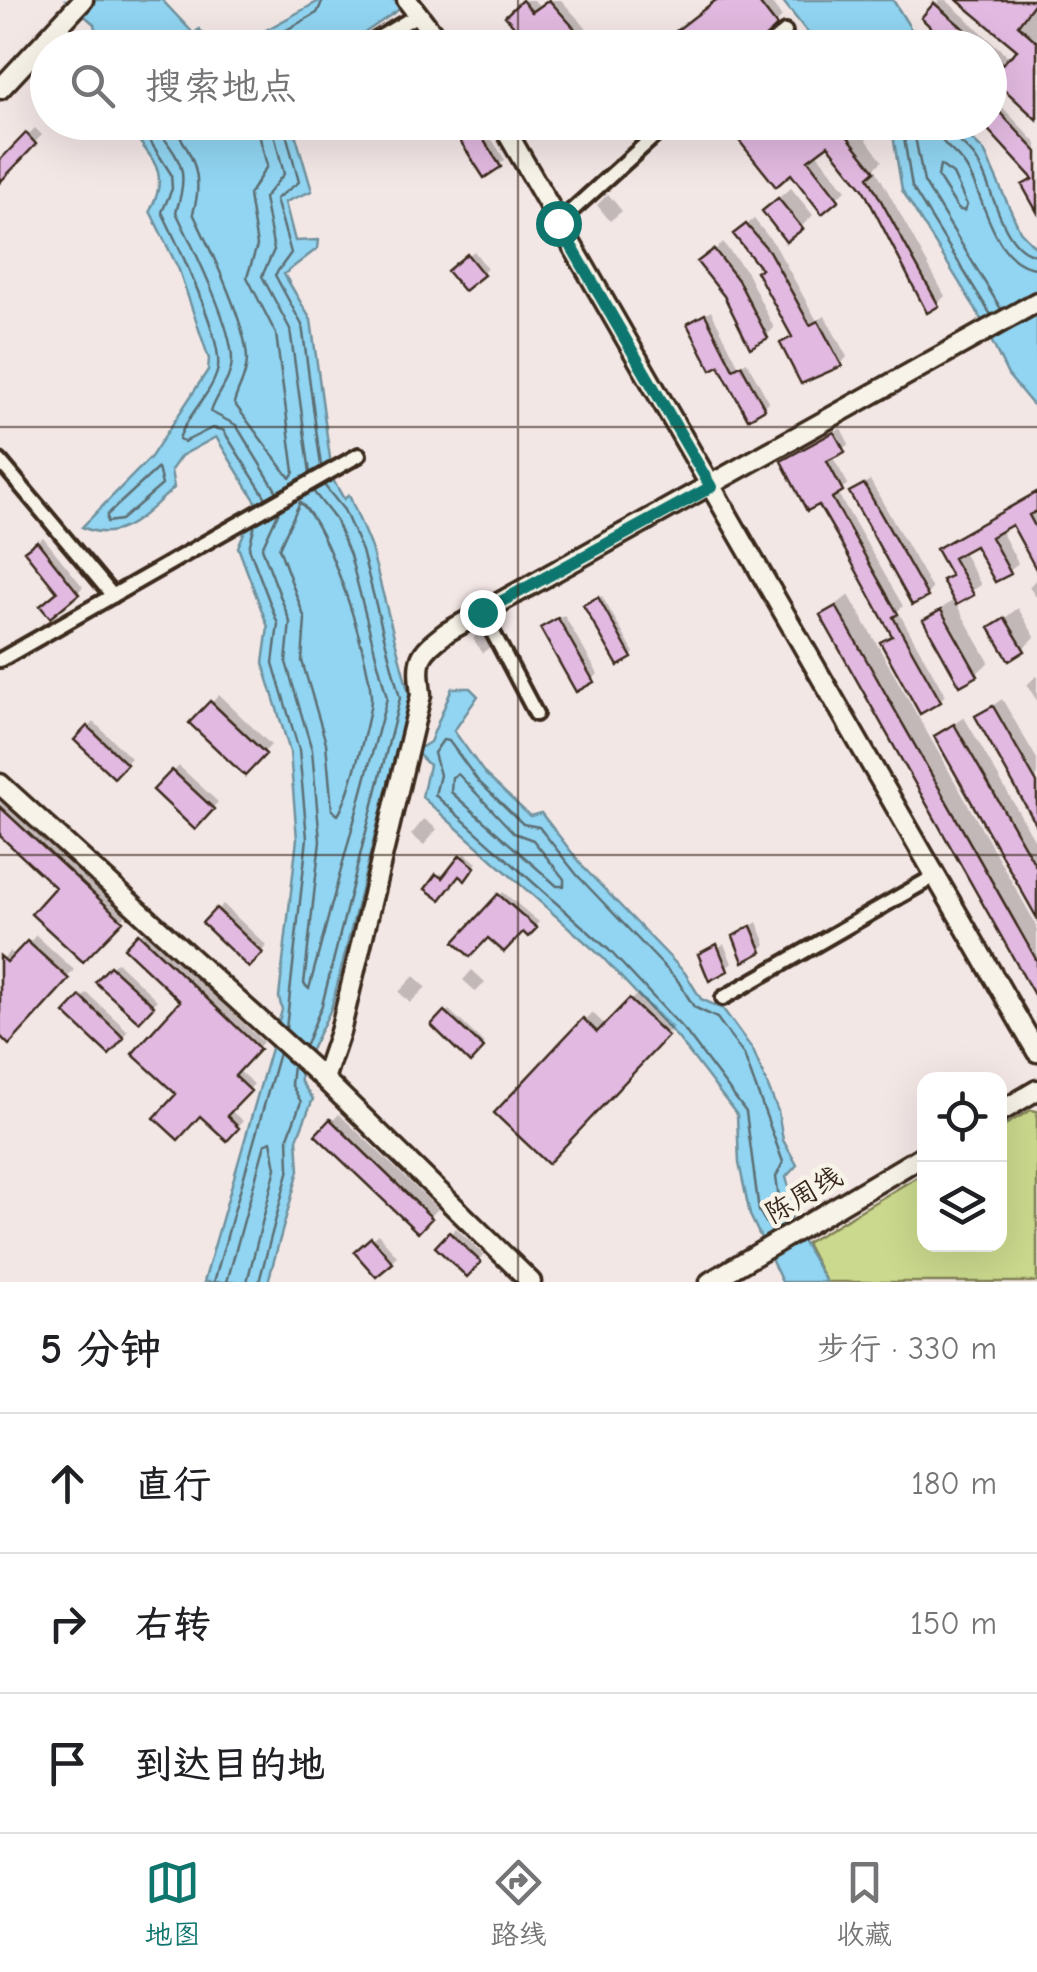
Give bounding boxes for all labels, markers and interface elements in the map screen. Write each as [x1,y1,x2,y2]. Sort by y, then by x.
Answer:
search box [30,30,1007,140]
icon: search [65,58,120,113]
text: 搜索地点 [145,65,297,109]
route start [536,201,582,247]
route end [460,590,506,636]
map controls [917,1072,1007,1252]
button: locate [917,1072,1007,1162]
street label: 陈周线 [759,1160,848,1230]
button: layers [917,1162,1007,1252]
text: 5 分钟 [40,1325,161,1374]
text: 步行 · 330 m [817,1330,997,1367]
icon: ahead [40,1456,95,1511]
text: 直行 [135,1463,211,1507]
text: 180 m [911,1465,997,1502]
icon: right [40,1596,95,1651]
text: 右转 [135,1603,211,1647]
text: 150 m [910,1605,997,1642]
icon: arrive [40,1736,95,1791]
text: 到达目的地 [135,1743,325,1787]
tab: 地图 [145,1855,201,1952]
tab: 路线 [490,1855,546,1952]
tab: 收藏 [836,1855,892,1952]

